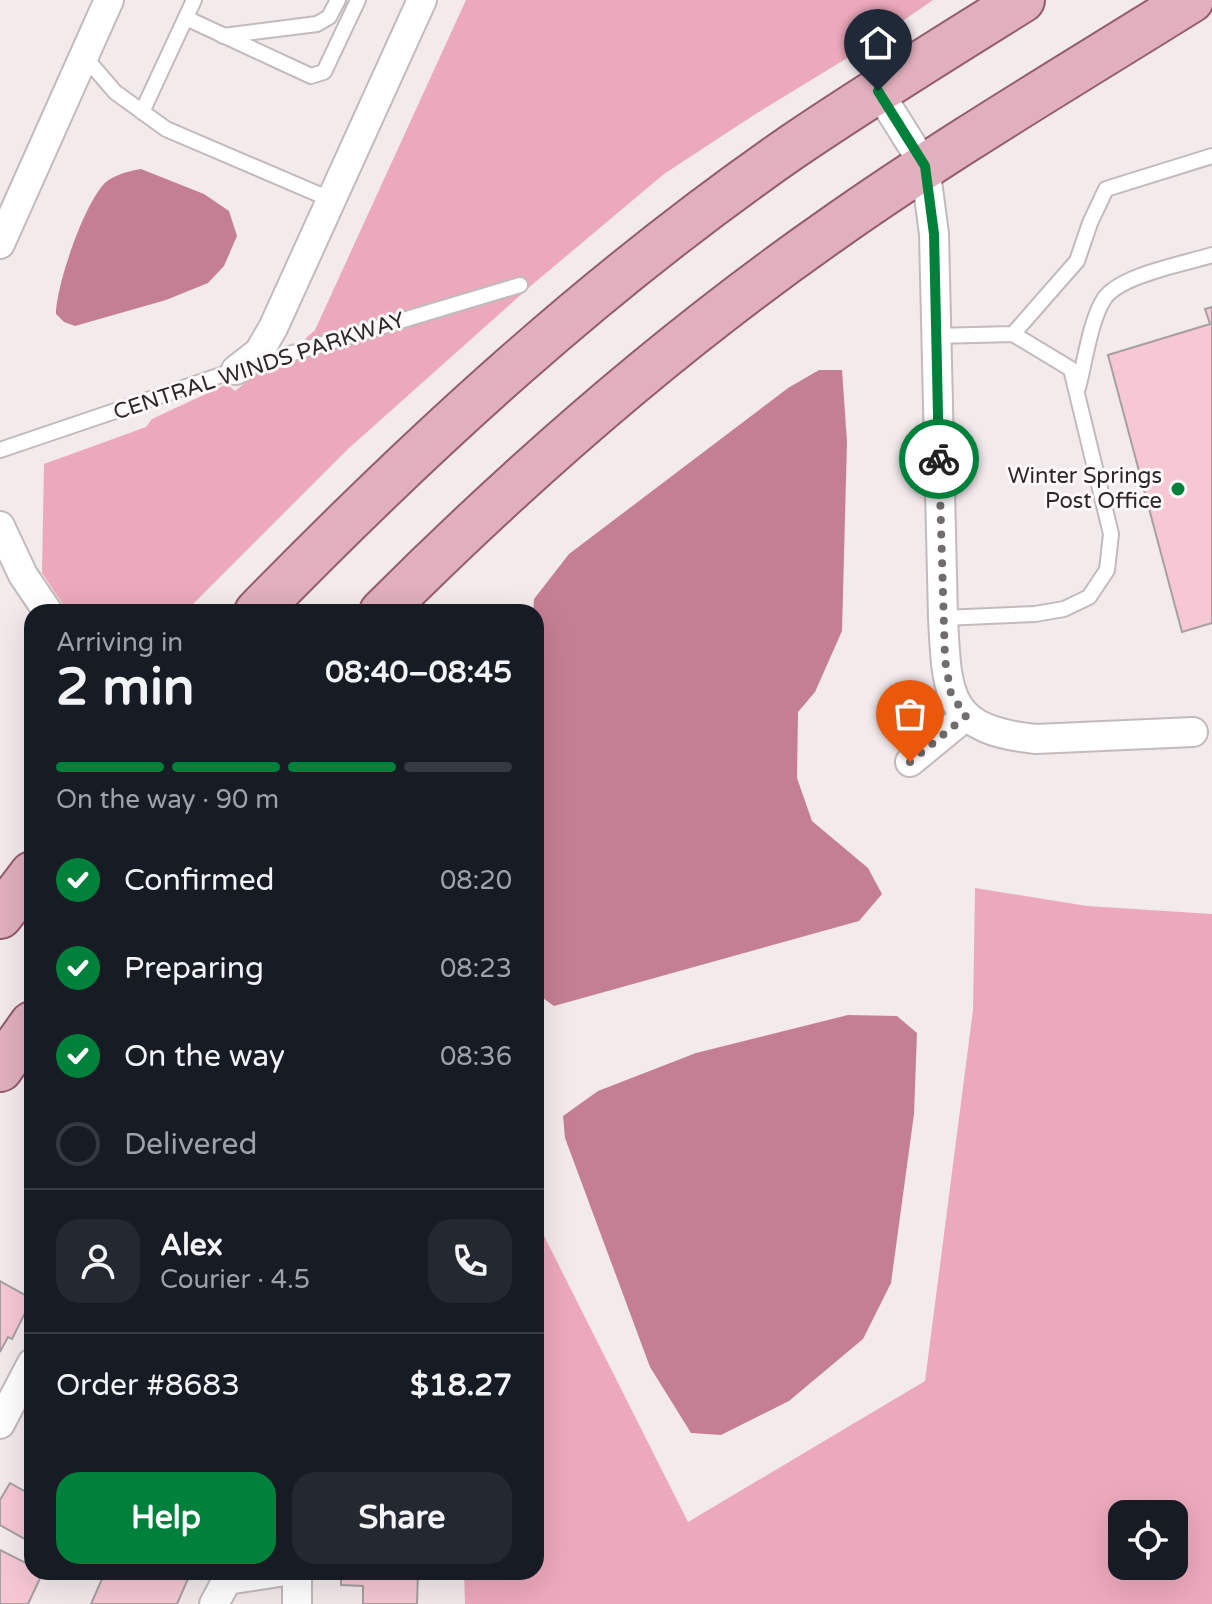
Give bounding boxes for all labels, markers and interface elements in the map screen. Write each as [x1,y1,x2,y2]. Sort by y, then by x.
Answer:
pin [844,9,912,91]
icon: home [856,21,900,65]
street label: CENTRAL WINDS PARKWAY [110,307,408,425]
courier [899,419,979,499]
icon: bike [917,437,961,481]
place label: Winter Springs Post Office [1008,463,1162,514]
marker: Winter Springs Post Office [1169,480,1187,498]
text: Arriving in [56,627,183,658]
text: 08:40–08:45 [325,654,512,691]
text: 2 min [56,656,195,719]
pin [876,680,944,762]
icon: bag [888,692,932,736]
text: On the way · 90 m [56,784,279,815]
icon: check [56,858,100,902]
text: Confirmed [124,862,275,899]
text: 08:20 [440,865,512,896]
icon: check [56,946,100,990]
text: Preparing [124,950,264,987]
text: 08:23 [440,953,512,984]
icon: check [56,1034,100,1078]
text: On the way [124,1038,285,1075]
text: 08:36 [440,1041,512,1072]
text: Delivered [124,1126,258,1163]
button: person [56,1219,140,1303]
button: phone [428,1219,512,1303]
text: Alex [160,1227,223,1264]
text: Courier · 4.5 [160,1264,310,1295]
text: Order #8683 [56,1367,240,1404]
text: $18.27 [410,1367,512,1404]
button: Help [56,1472,276,1564]
button: Share [292,1472,512,1564]
map controls [1108,1500,1188,1580]
button: locate [1108,1500,1188,1580]

